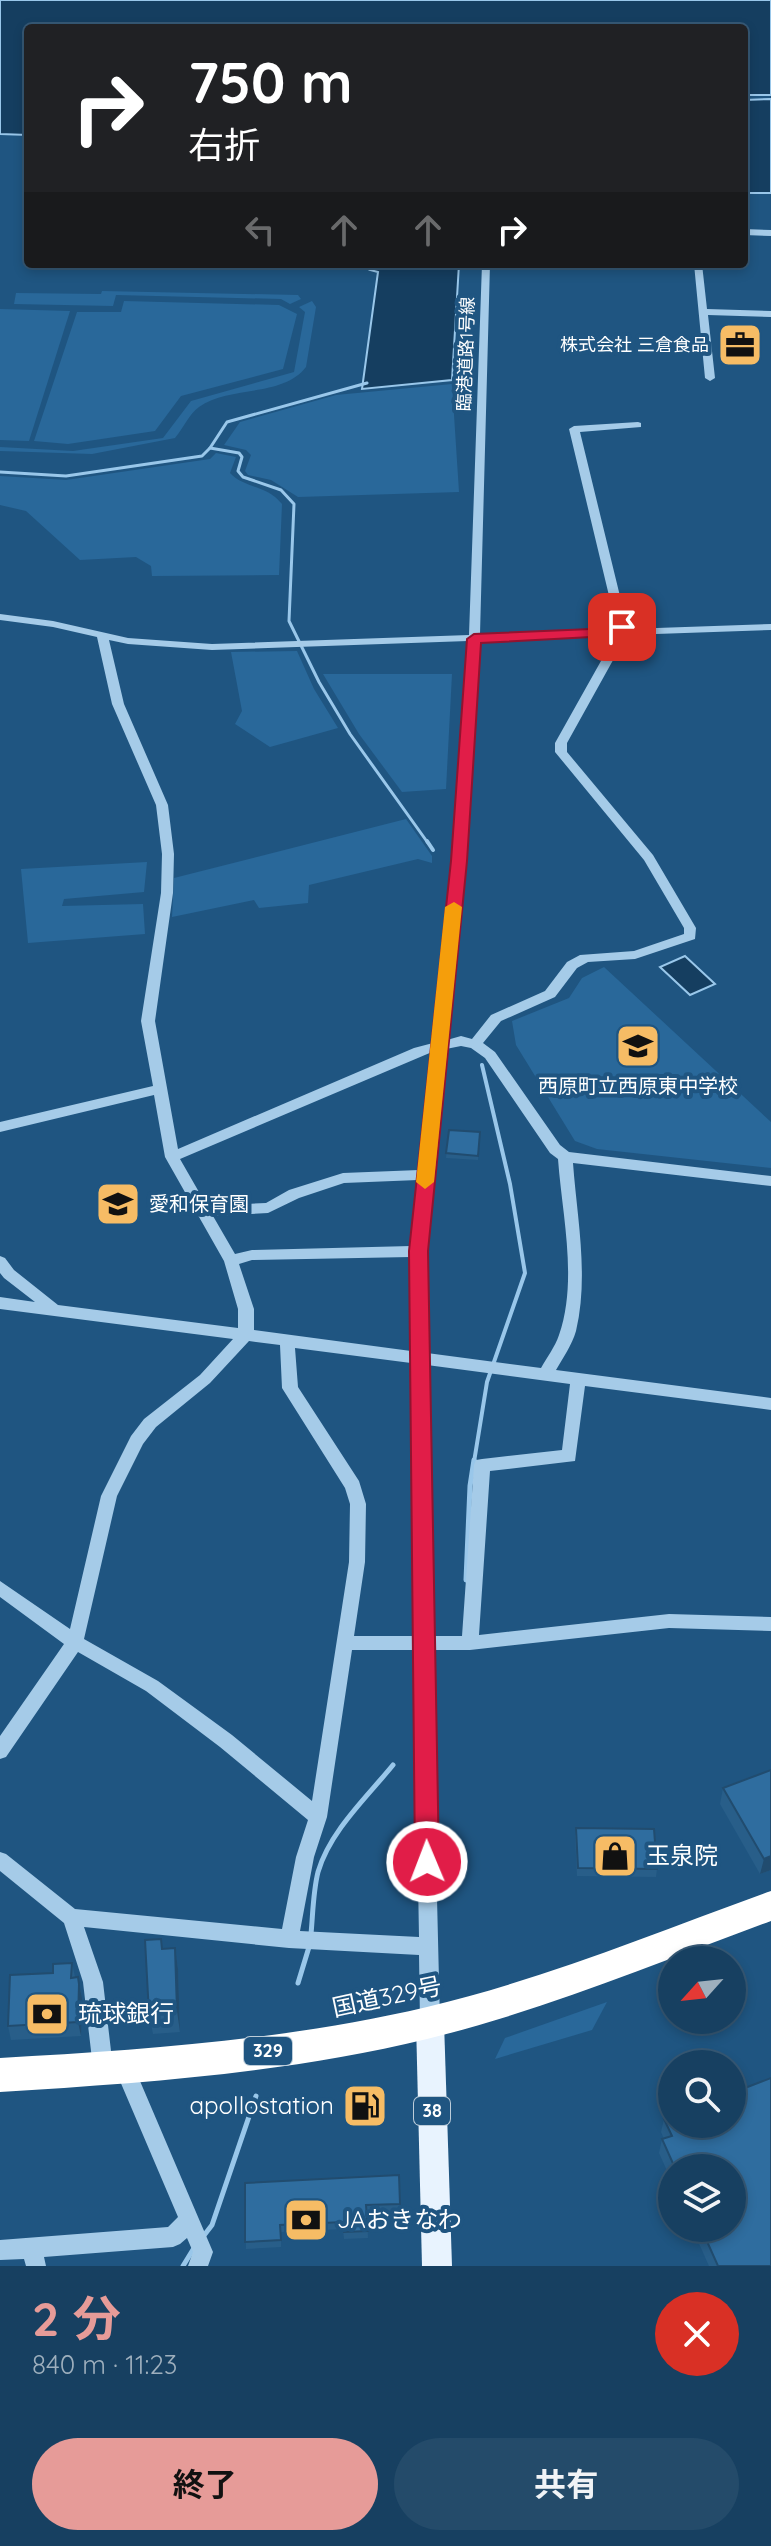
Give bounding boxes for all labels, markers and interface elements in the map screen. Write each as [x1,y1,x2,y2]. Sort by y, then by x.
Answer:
text: 750 m [188,47,353,117]
icon: right [56,56,160,160]
text: 右折 [188,122,260,167]
icon: left [238,208,282,252]
icon: ahead [322,208,366,252]
icon: ahead [406,208,450,252]
icon: right [490,208,534,252]
street label: 臨港道路1号線 [452,296,479,412]
office icon: 株式会社 三倉食品 [716,321,764,369]
place label: 株式会社 三倉食品 [560,333,709,356]
pin [588,593,656,661]
icon: arrive [600,605,644,649]
school or university icon: 西原町立西原東中学校 [614,1022,662,1070]
place label: 西原町立西原東中学校 [538,1073,738,1098]
school or university icon: 愛和保育園 [94,1180,142,1228]
place label: 愛和保育園 [149,1191,249,1216]
position arrow [385,1820,469,1904]
shop icon: 玉泉院 [591,1832,639,1880]
place label: 玉泉院 [646,1840,718,1870]
north arrow [658,1946,746,2034]
map controls [658,1946,746,2242]
street label: 国道329号 [329,1970,444,2022]
bank icon: 琉球銀行 [23,1990,71,2038]
place label: 琉球銀行 [78,1998,174,2028]
road number: 329 [244,2037,292,2065]
button: search [658,2050,746,2138]
fuel station icon: apollostation [341,2082,389,2130]
place label: apollostation [190,2090,334,2120]
road number: 38 [414,2097,450,2125]
button: layers [658,2154,746,2242]
bank icon: JAおきなわ [282,2196,330,2244]
place label: JAおきなわ [337,2204,462,2234]
text: 2 分 [32,2288,121,2348]
button: close [655,2292,739,2376]
text: 840 m · 11:23 [32,2348,177,2381]
button: 終了 [32,2438,378,2530]
button: 共有 [394,2438,739,2530]

